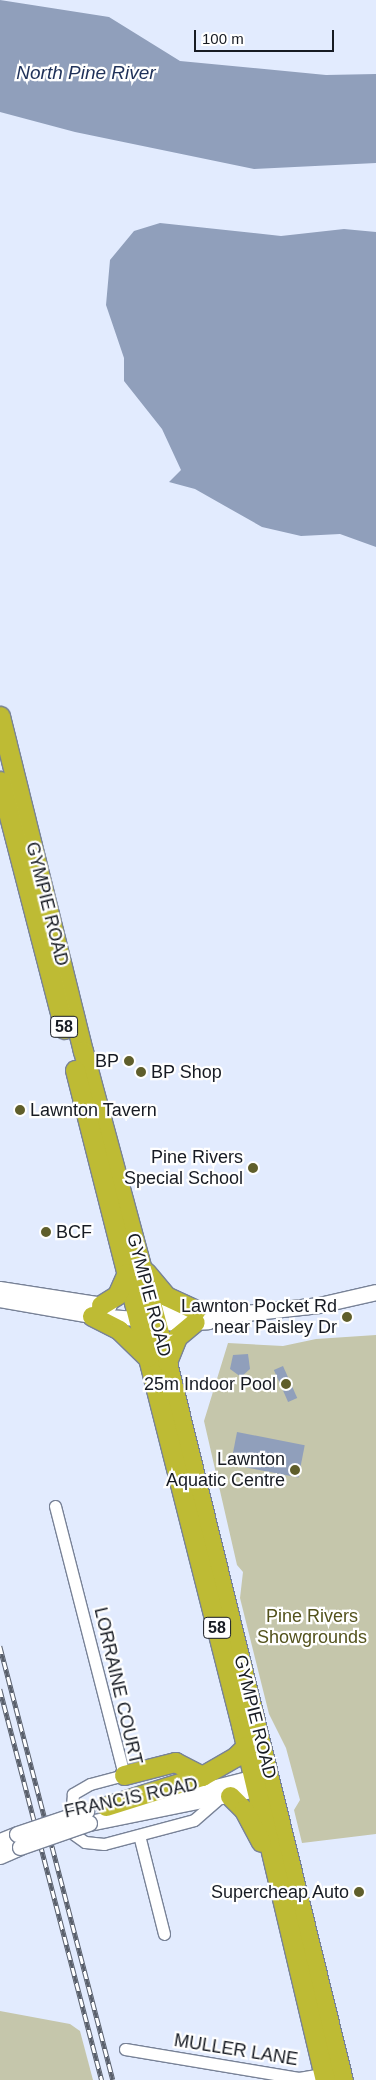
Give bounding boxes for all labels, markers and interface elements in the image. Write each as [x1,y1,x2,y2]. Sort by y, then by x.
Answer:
scale bar [196,20,336,52]
text: 100 m [202,30,244,47]
water label: North Pine River [16,62,156,84]
street label: GYMPIE ROAD [21,840,73,968]
road number: 58 [49,1014,79,1040]
place label: BP [95,1050,119,1072]
marker: BP [123,1055,135,1067]
place label: BP Shop [151,1061,222,1083]
marker: BP Shop [135,1066,147,1078]
place label: Lawnton Tavern [30,1099,157,1121]
marker: Lawnton Tavern [14,1104,26,1116]
place label: Pine Rivers Special School [124,1147,243,1190]
marker: Pine Rivers Special School [247,1162,259,1174]
place label: BCF [56,1221,92,1243]
marker: BCF [40,1226,52,1238]
street label: GYMPIE ROAD [122,1231,176,1359]
place label: Lawnton Pocket Rd near Paisley Dr [181,1296,337,1338]
marker: Lawnton Pocket Rd near Paisley Dr [341,1311,353,1323]
place label: 25m Indoor Pool [144,1373,276,1395]
marker: 25m Indoor Pool [280,1378,292,1390]
place label: Lawnton Aquatic Centre [166,1449,285,1492]
marker: Lawnton Aquatic Centre [289,1464,301,1476]
street label: LORRAINE COURT [89,1605,147,1767]
park label: Pine Rivers Showgrounds [257,1606,367,1648]
road number: 58 [202,1615,232,1642]
street label: GYMPIE ROAD [229,1653,281,1781]
street label: FRANCIS ROAD [62,1773,200,1823]
place label: Supercheap Auto [210,1881,349,1903]
marker: Supercheap Auto [353,1886,365,1898]
street label: MULLER LANE [173,2030,299,2070]

